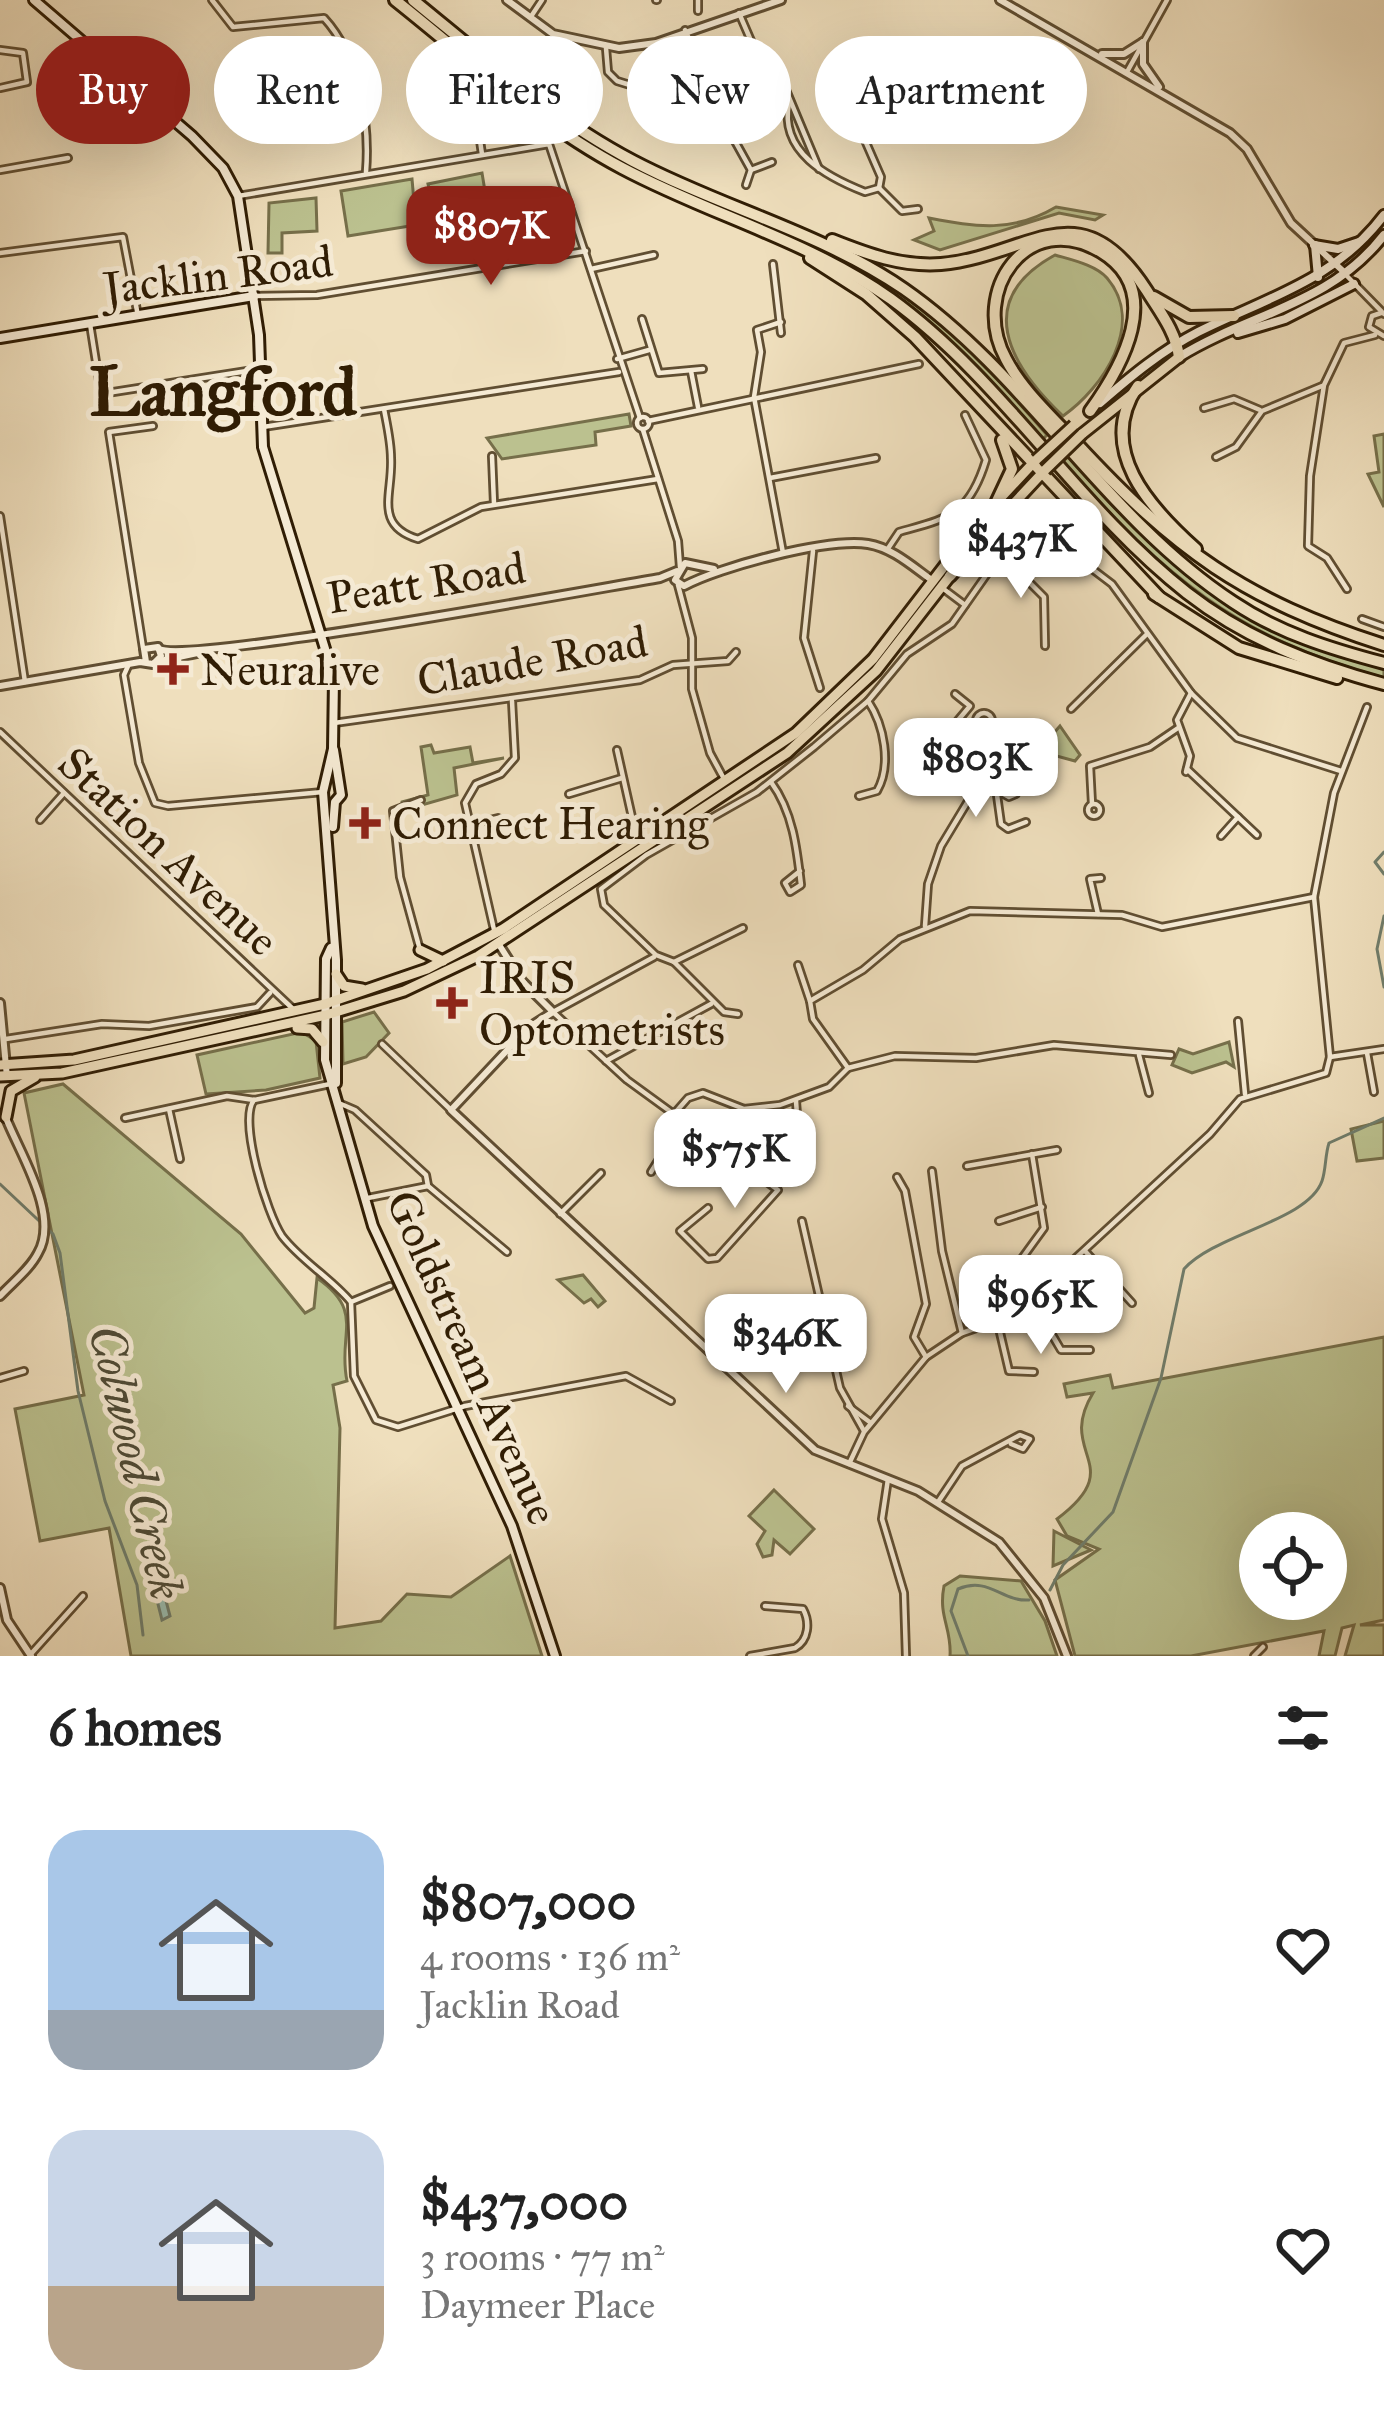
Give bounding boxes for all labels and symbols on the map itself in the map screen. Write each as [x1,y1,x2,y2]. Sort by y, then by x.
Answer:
pin: $807K [407,186,575,288]
street label: Jacklin Road [95,233,336,316]
district label: Langford [89,350,357,434]
pin: $437K [937,499,1105,601]
street label: Peatt Road [323,540,529,625]
street label: Claude Road [413,613,652,708]
place label: Neuralive [200,642,380,697]
marker: Neuralive [157,653,189,685]
pin: $803K [892,718,1060,820]
street label: Station Avenue [47,735,290,967]
place label: Connect Hearing [392,796,710,851]
marker: Connect Hearing [349,807,381,839]
place label: IRIS Optometrists [479,950,725,1057]
marker: IRIS Optometrists [436,987,468,1019]
pin: $575K [651,1109,819,1211]
street label: Goldstream Avenue [374,1182,571,1533]
pin: $965K [957,1255,1125,1357]
pin: $346K [702,1294,870,1396]
water label: Colwood Creek [76,1319,197,1605]

